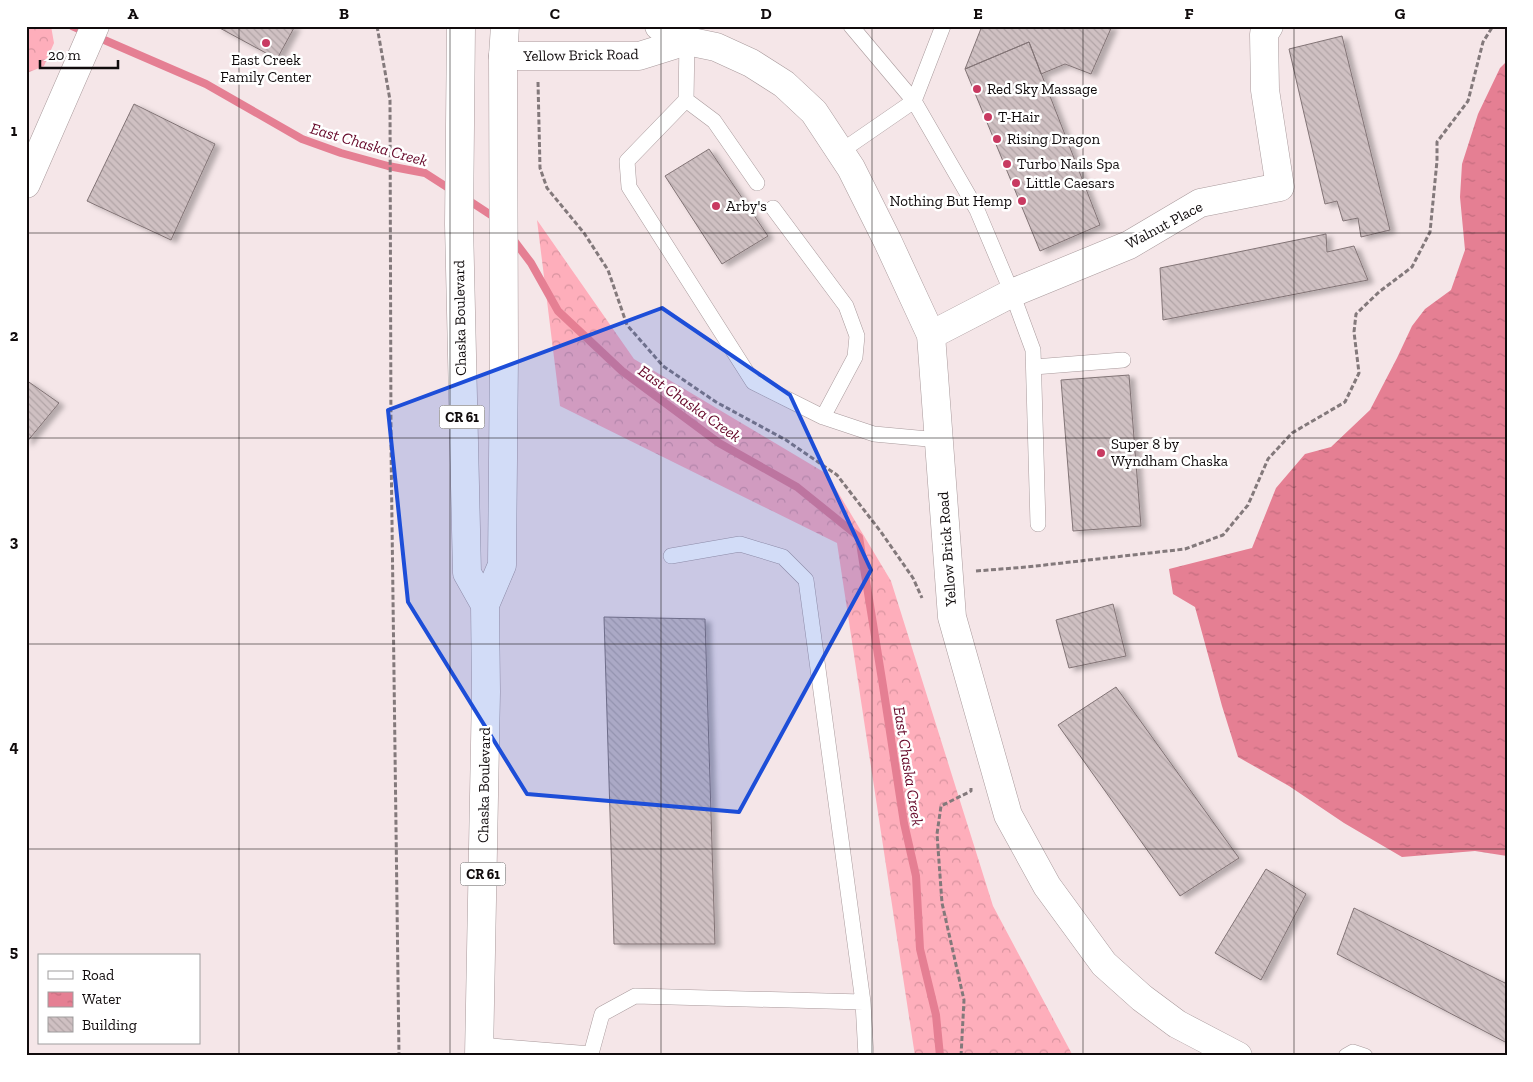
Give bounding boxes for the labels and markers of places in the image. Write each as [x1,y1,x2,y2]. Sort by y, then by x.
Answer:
marker: East Creek Family Center [260,37,272,49]
place label: East Creek Family Center [220,51,312,86]
place label: Red Sky Massage [987,80,1097,98]
marker: Red Sky Massage [971,83,983,95]
place label: T-Hair [998,108,1040,126]
marker: T-Hair [982,111,994,123]
place label: Rising Dragon [1007,130,1100,148]
marker: Rising Dragon [991,133,1003,145]
place label: Turbo Nails Spa [1017,155,1120,173]
marker: Turbo Nails Spa [1001,158,1013,170]
place label: Little Caesars [1026,174,1115,192]
marker: Little Caesars [1010,177,1022,189]
place label: Nothing But Hemp [890,192,1012,210]
marker: Nothing But Hemp [1016,195,1028,207]
place label: Arby's [726,197,767,215]
marker: Arby's [710,200,722,212]
place label: Super 8 by Wyndham Chaska [1111,435,1228,470]
marker: Super 8 by Wyndham Chaska [1095,447,1107,459]

